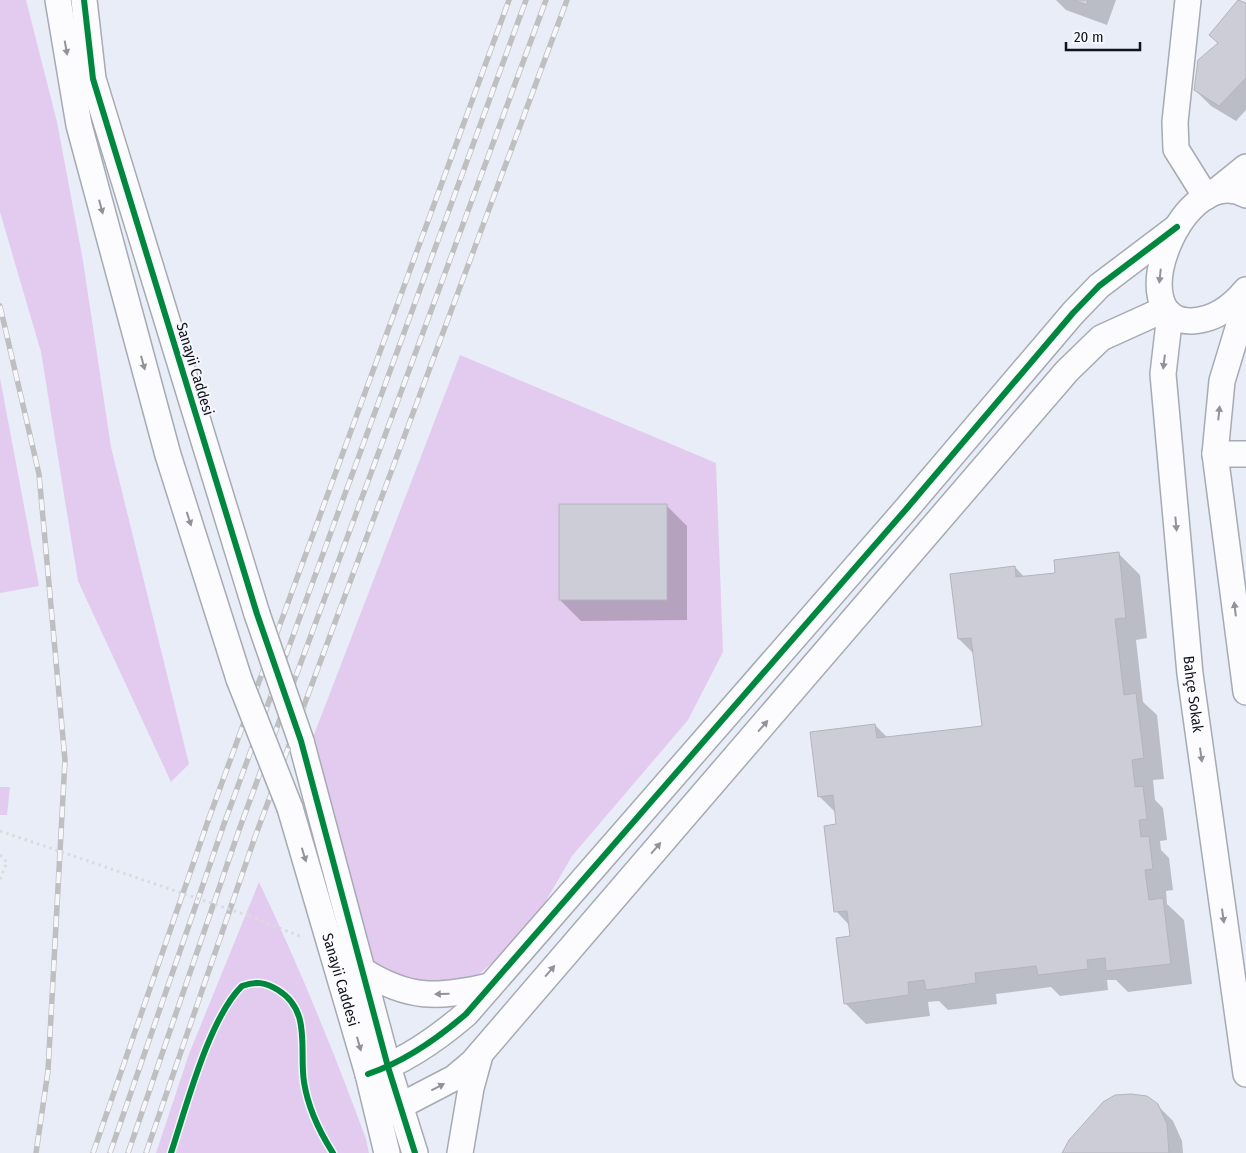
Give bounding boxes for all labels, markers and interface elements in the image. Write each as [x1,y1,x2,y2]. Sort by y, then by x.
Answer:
scale bar [1066,20,1140,52]
text: 20 m [1074,28,1104,46]
one-way arrow [63,40,71,56]
one-way arrow [98,199,106,214]
one-way arrow [1156,268,1164,284]
street label: Sanayii Caddesi [172,320,218,418]
one-way arrow [1160,355,1168,371]
one-way arrow [140,356,148,371]
one-way arrow [1215,405,1223,421]
one-way arrow [185,512,193,527]
one-way arrow [1172,516,1180,532]
one-way arrow [1231,601,1239,617]
street label: Bahçe Sokak [1179,655,1207,734]
one-way arrow [757,720,768,732]
one-way arrow [1197,748,1205,764]
one-way arrow [651,842,662,855]
one-way arrow [300,847,308,862]
one-way arrow [1220,908,1228,924]
street label: Sanayii Caddesi [318,931,363,1028]
one-way arrow [544,965,555,978]
one-way arrow [434,991,450,999]
one-way arrow [356,1037,364,1052]
one-way arrow [430,1083,445,1091]

